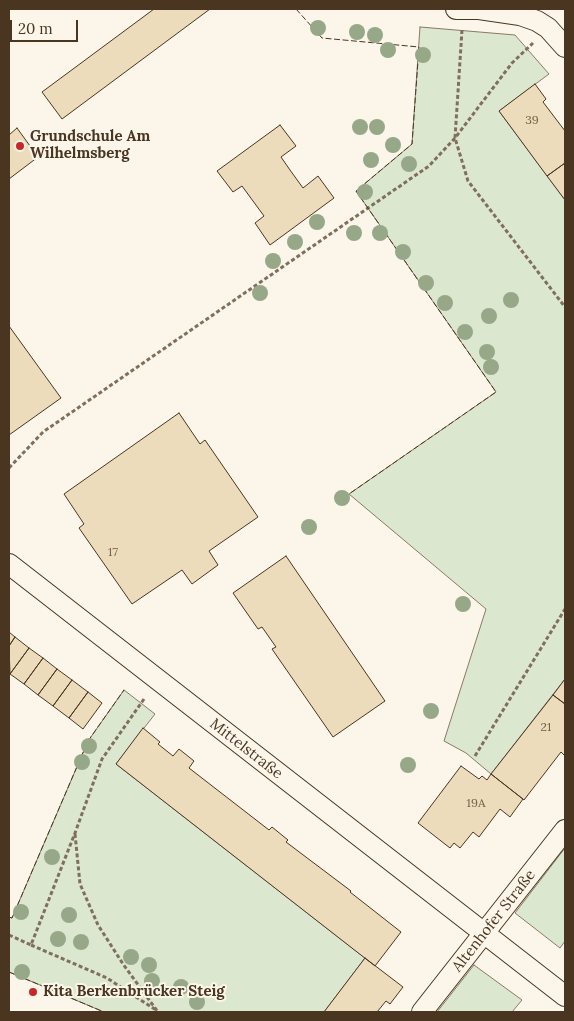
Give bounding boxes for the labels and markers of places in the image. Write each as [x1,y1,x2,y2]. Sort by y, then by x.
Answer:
place label: Grundschule Am Wilhelmsberg [30,128,150,163]
marker: Grundschule Am Wilhelmsberg [14,140,26,152]
place label: Kita Berkenbrücker Steig [43,983,225,1001]
marker: Kita Berkenbrücker Steig [27,986,39,998]

